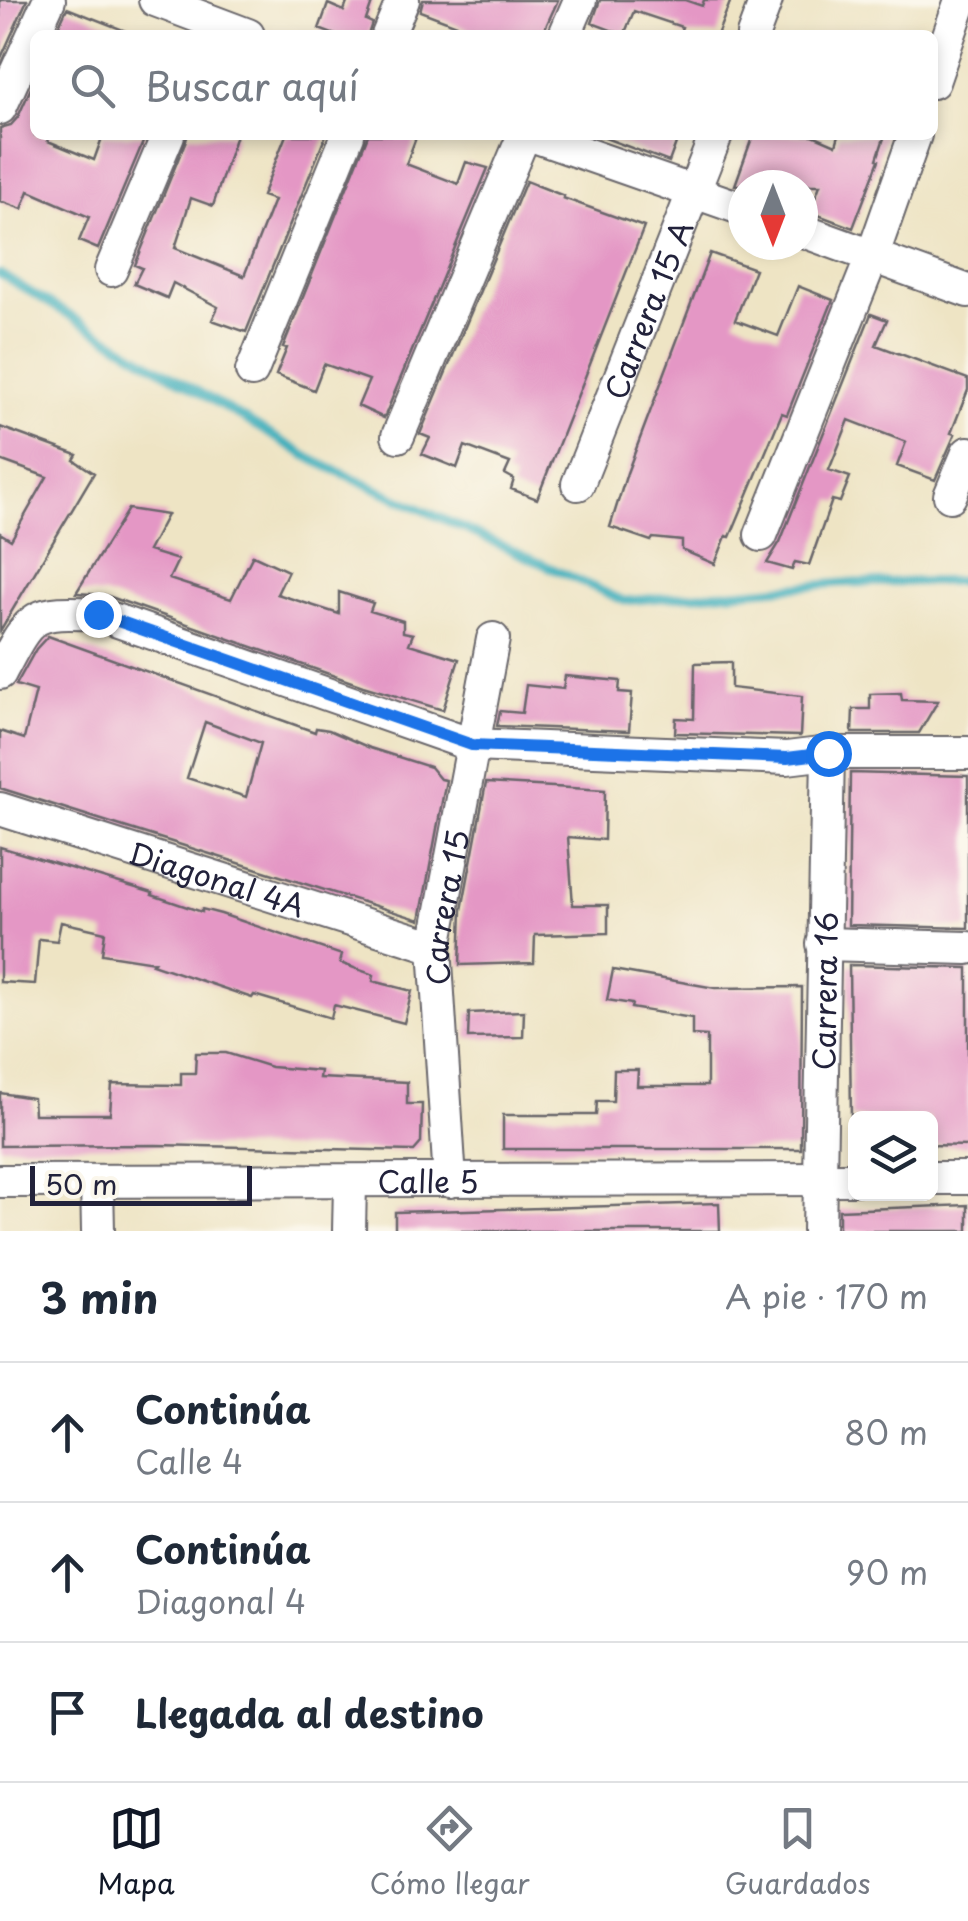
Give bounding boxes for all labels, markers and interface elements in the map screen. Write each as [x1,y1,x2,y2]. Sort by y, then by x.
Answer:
search box [30,30,938,140]
text: Buscar aquí [145,57,359,114]
icon: search [65,58,120,113]
north arrow [728,170,818,260]
street label: Carrera 15 A [591,213,703,405]
route end [76,592,122,638]
route start [806,731,852,777]
street label: Carrera 15 [412,825,479,987]
street label: Diagonal 4A [124,829,311,927]
street label: Carrera 16 [800,911,848,1071]
map controls [848,1111,938,1201]
button: layers [848,1111,938,1201]
street label: Calle 5 [377,1157,479,1203]
scale bar [30,1161,252,1206]
text: 50 m [45,1162,118,1205]
text: 3 min [40,1265,158,1328]
text: A pie · 170 m [725,1272,928,1320]
text: Continúa [135,1380,311,1437]
icon: ahead [40,1405,95,1460]
text: 80 m [844,1408,928,1456]
text: Calle 4 [135,1437,243,1485]
text: Continúa [135,1520,311,1577]
icon: ahead [40,1545,95,1600]
text: 90 m [846,1548,928,1596]
text: Diagonal 4 [135,1577,306,1625]
text: Llegada al destino [135,1684,484,1741]
icon: arrive [40,1685,95,1740]
tab: Mapa [98,1801,175,1904]
tab: Cómo llegar [370,1801,530,1904]
tab: Guardados [725,1801,870,1904]

